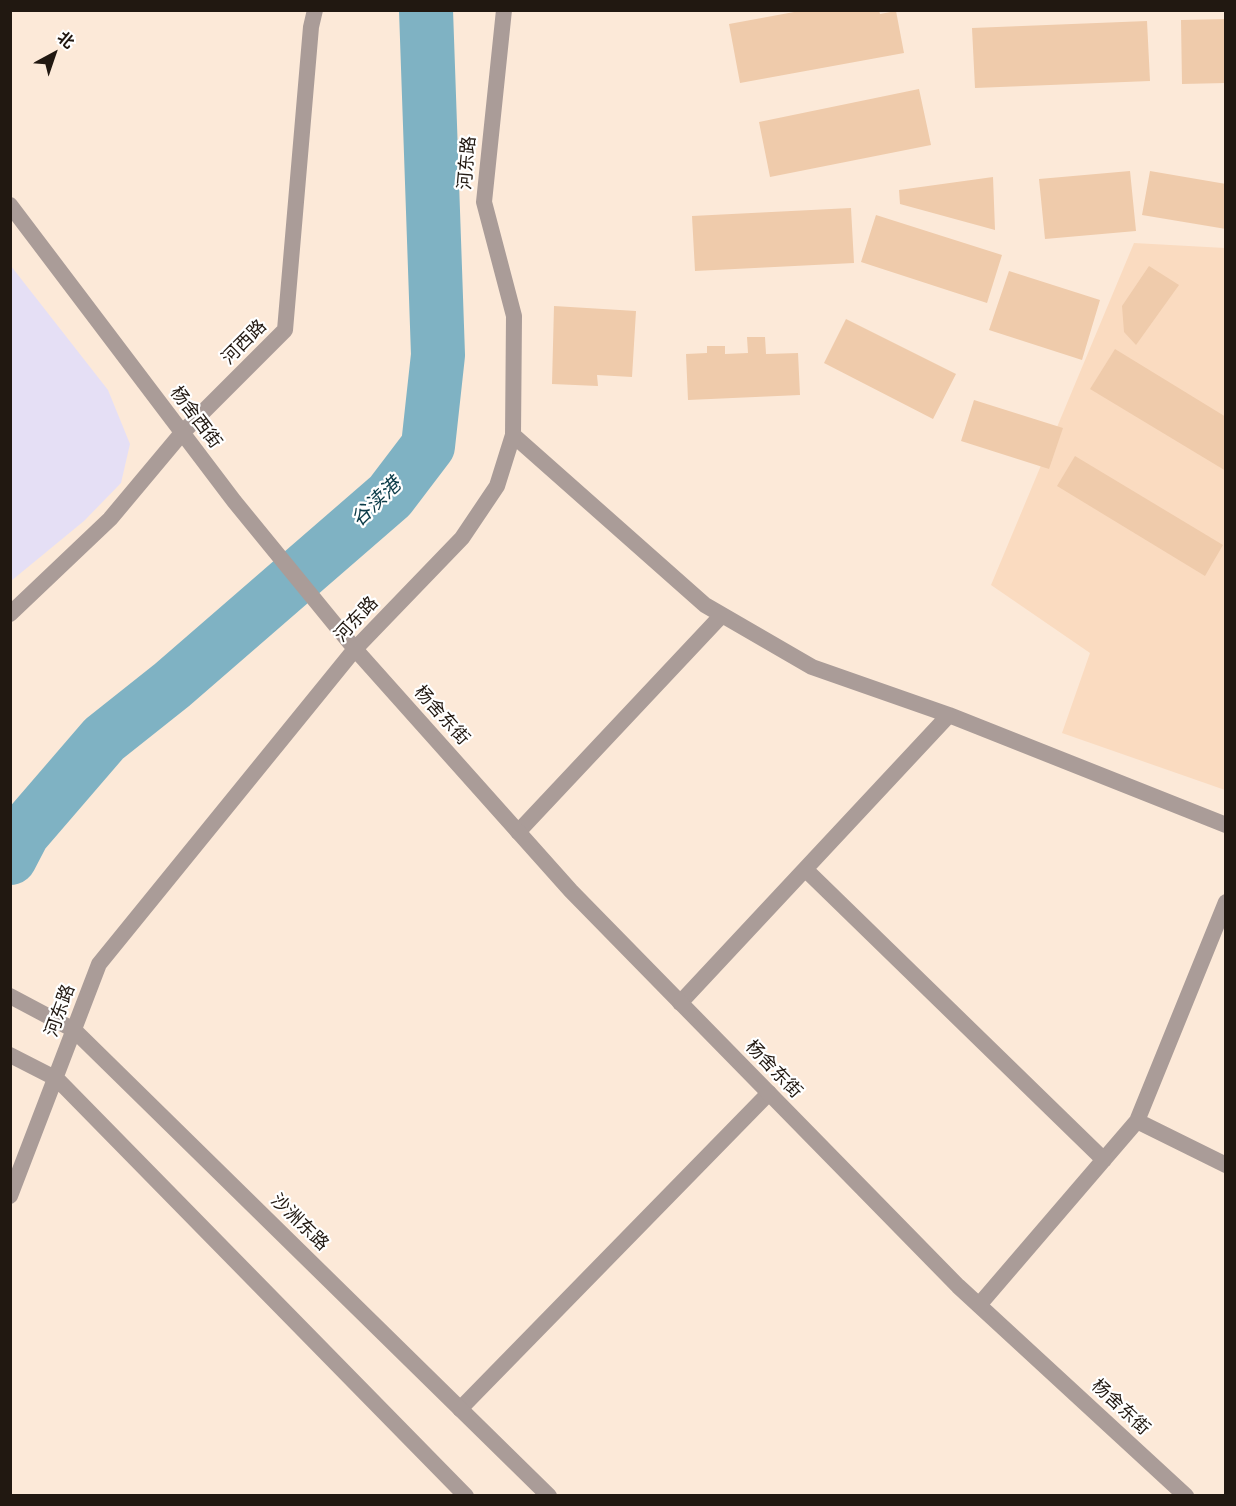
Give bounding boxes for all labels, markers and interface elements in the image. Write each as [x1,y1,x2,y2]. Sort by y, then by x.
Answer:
north arrow [24,24,84,84]
text: 北 [54,27,78,52]
street label: 河东路 [455,135,481,191]
street label: 河西路 [218,316,272,370]
street label: 杨舍西街 [165,383,225,453]
water label: 谷渎港 [347,474,407,532]
street label: 河东路 [331,593,383,647]
street label: 杨舍东街 [409,682,473,750]
street label: 河东路 [42,982,80,1040]
street label: 杨舍东街 [740,1037,806,1103]
street label: 沙洲东路 [266,1190,332,1256]
street label: 杨舍东街 [1086,1376,1154,1440]

